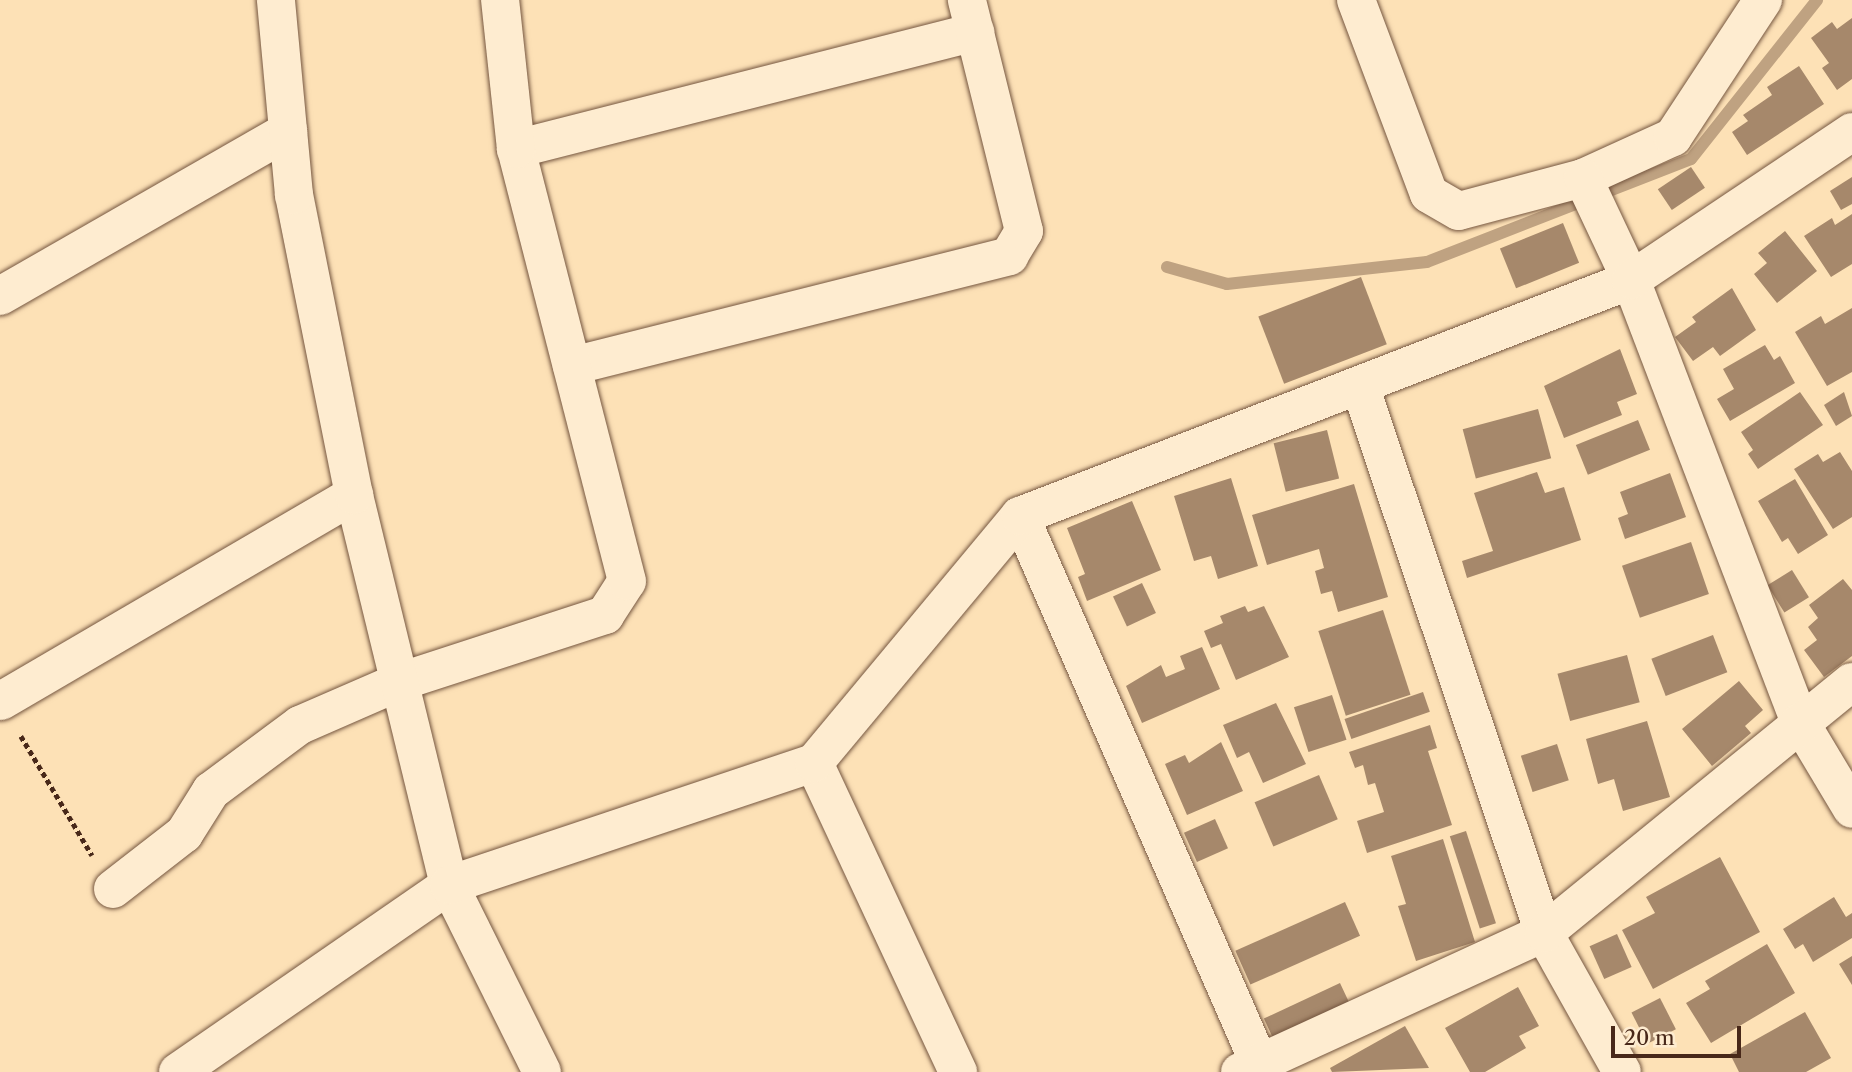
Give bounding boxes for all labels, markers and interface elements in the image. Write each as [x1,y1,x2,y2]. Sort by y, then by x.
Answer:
scale bar [1614,1012,1744,1056]
text: 20 m [1624,1025,1675,1050]

